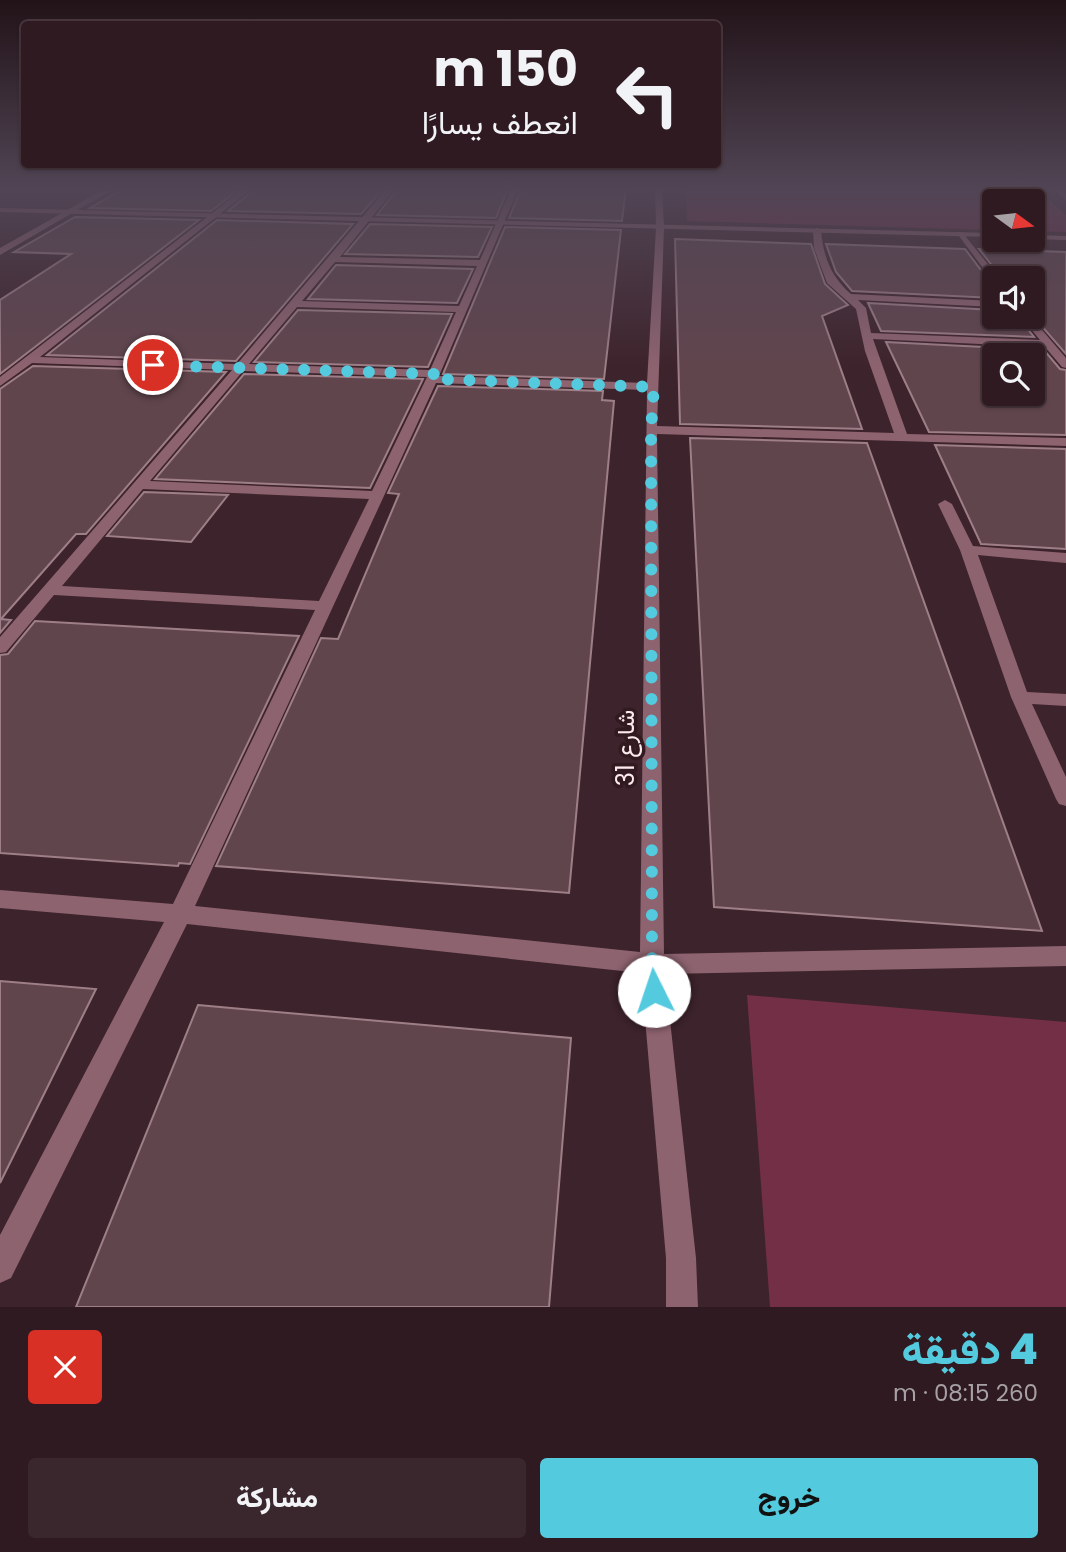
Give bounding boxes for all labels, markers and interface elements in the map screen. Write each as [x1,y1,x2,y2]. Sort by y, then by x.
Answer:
text: 150 m [433,35,578,103]
icon: left [602,49,693,140]
text: انعطف يسارًا [422,100,578,145]
north arrow [982,189,1045,252]
map controls [982,189,1045,406]
button: sound [982,266,1045,329]
pin [123,335,183,395]
button: search [982,343,1045,406]
icon: arrive [134,346,172,384]
street label: شارع 31 [609,710,642,786]
position arrow [617,954,691,1028]
text: 4 دقيقة [901,1320,1038,1379]
button: close [28,1330,102,1404]
text: 260 m · 08:15 [893,1377,1038,1409]
button: مشاركة [28,1458,526,1538]
button: خروج [540,1458,1038,1538]

